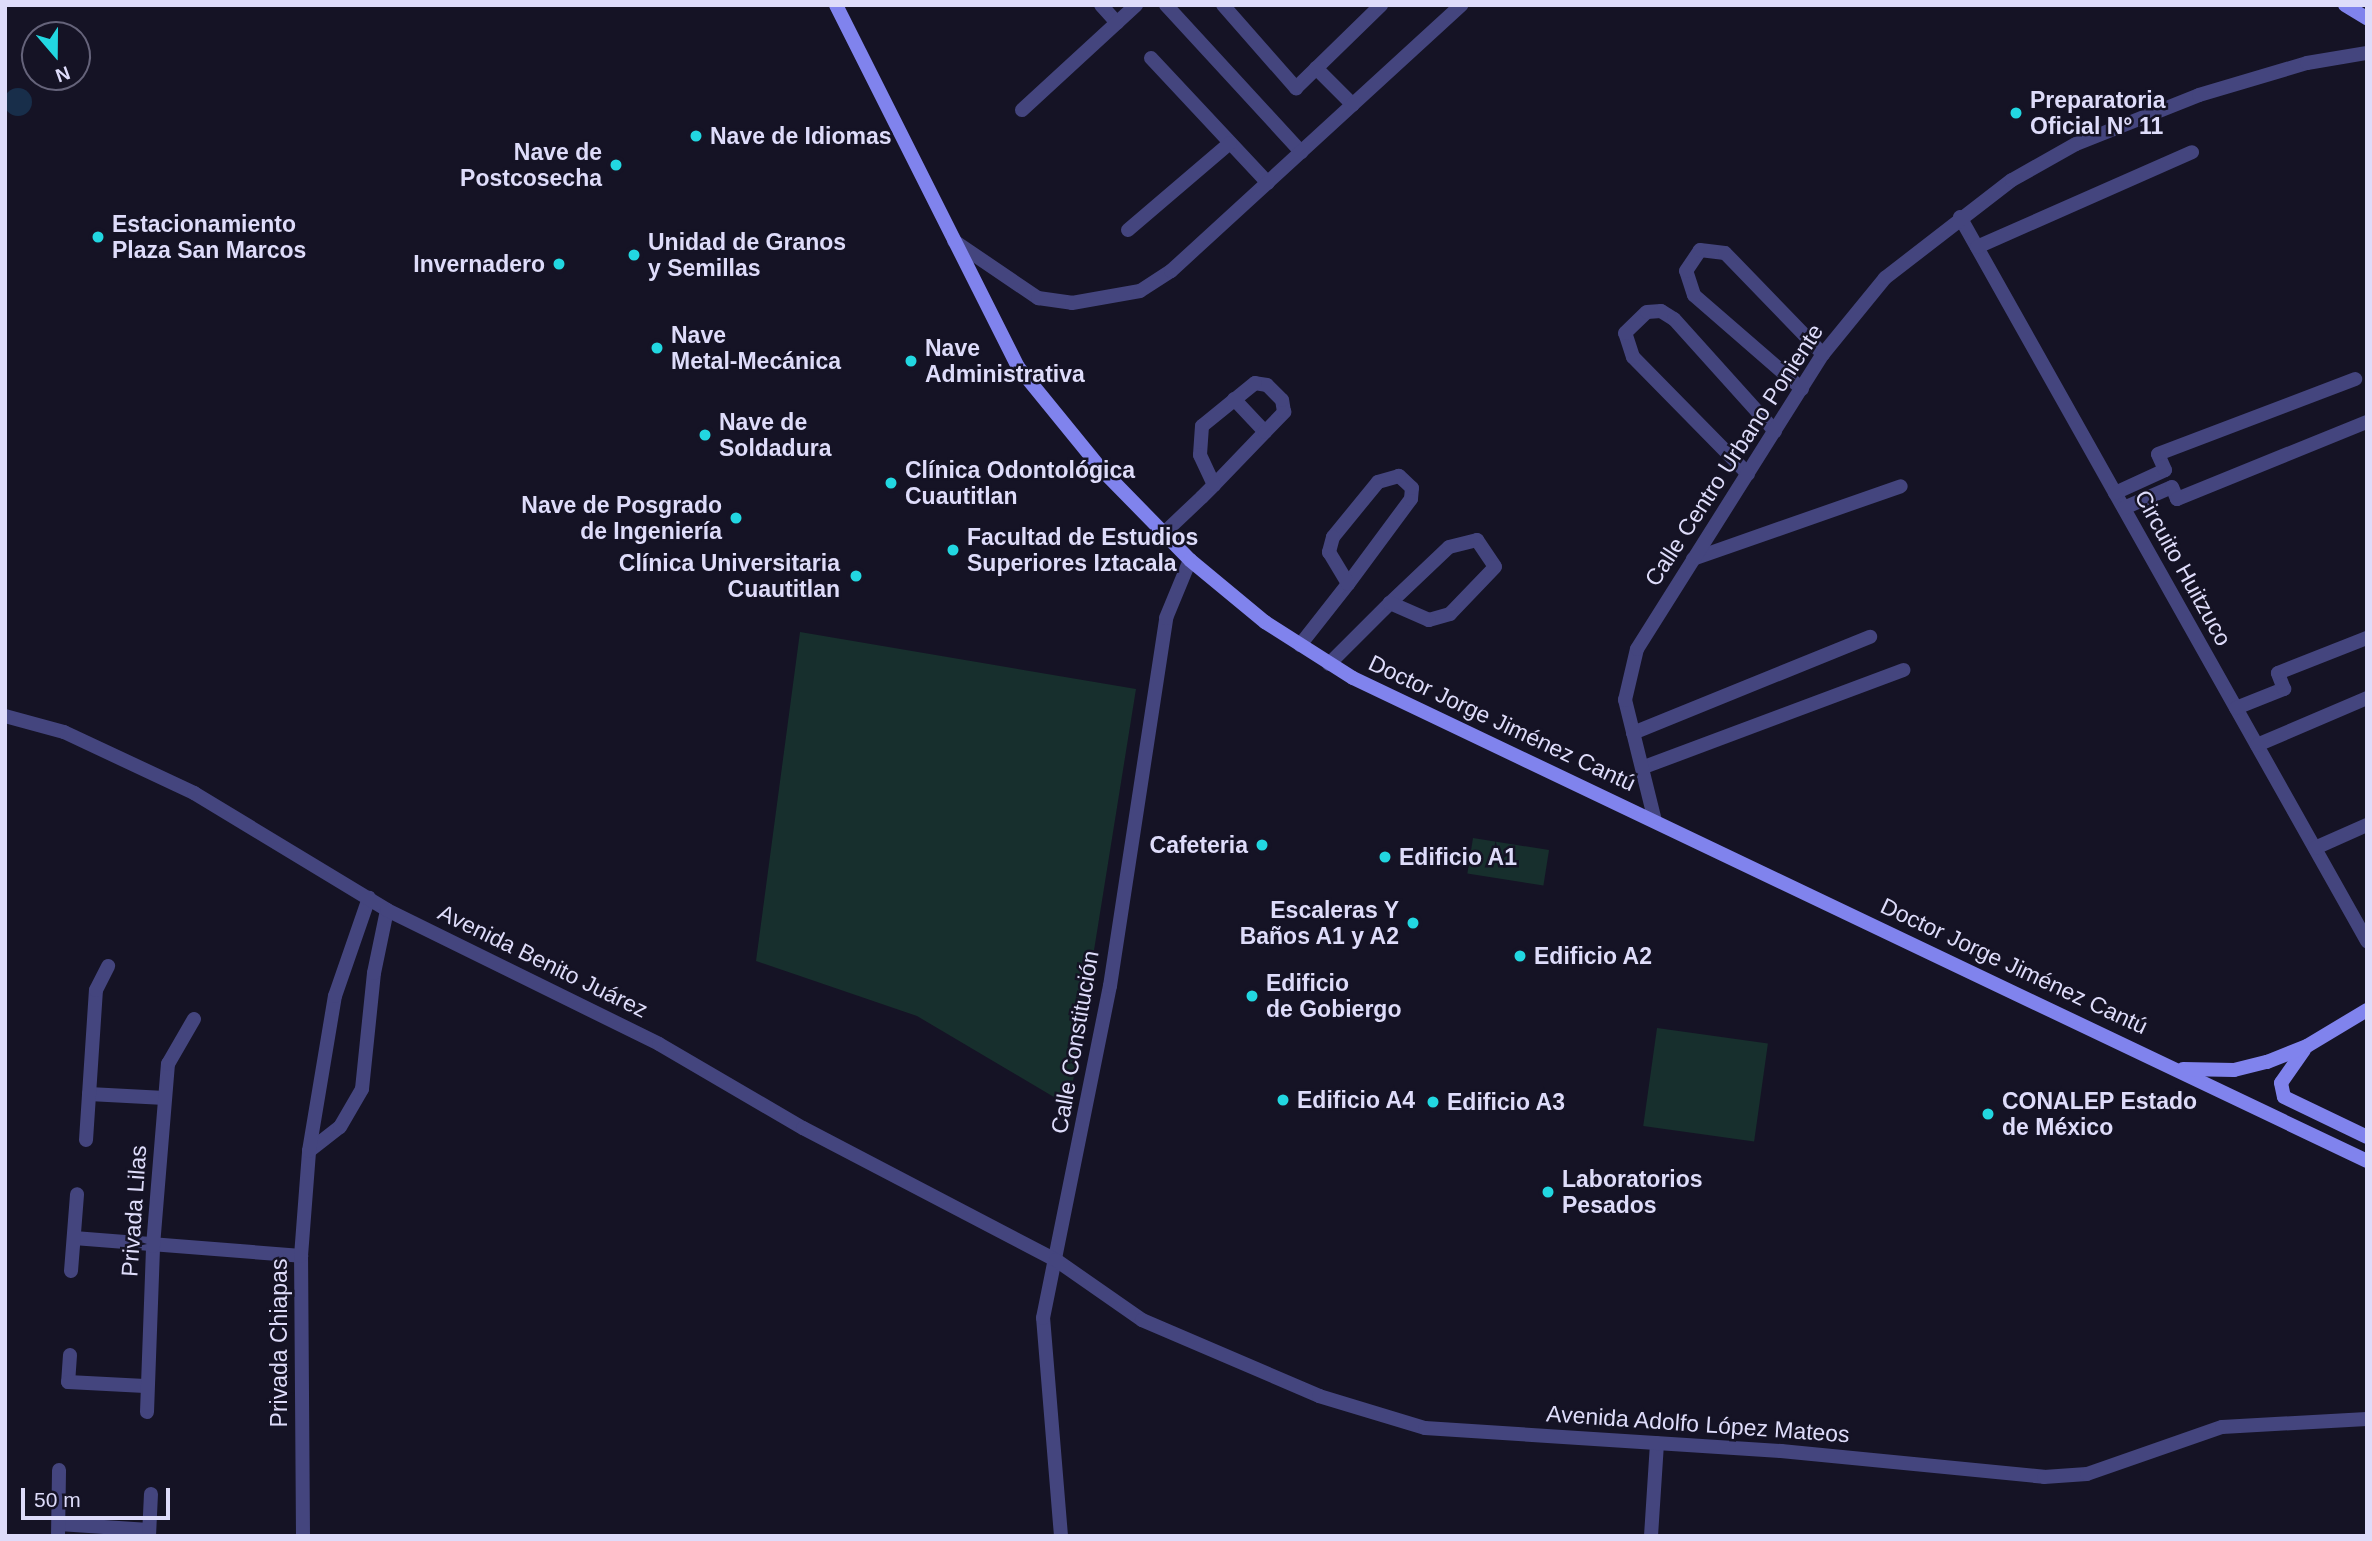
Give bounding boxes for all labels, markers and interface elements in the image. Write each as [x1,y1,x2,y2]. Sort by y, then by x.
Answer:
north arrow [21,21,91,91]
text: N [53,62,73,87]
place label: Preparatoria Oficial N° 11 [2030,86,2166,140]
marker: Preparatoria Oficial N° 11 [2008,105,2024,121]
place label: Nave de Idiomas [710,122,892,150]
marker: Nave de Idiomas [688,128,704,144]
place label: Nave de Postcosecha [460,138,602,192]
marker: Nave de Postcosecha [608,157,624,173]
place label: Estacionamiento Plaza San Marcos [112,210,306,264]
place label: Unidad de Granos y Semillas [648,228,846,282]
marker: Estacionamiento Plaza San Marcos [90,229,106,245]
marker: Unidad de Granos y Semillas [626,247,642,263]
place label: Invernadero [413,250,545,278]
marker: Invernadero [551,256,567,272]
street label: Calle Centro Urbano Poniente [1639,319,1829,591]
place label: Nave Metal-Mecánica [671,321,841,375]
place label: Nave Administrativa [925,334,1085,388]
marker: Nave Metal-Mecánica [649,340,665,356]
marker: Nave Administrativa [903,353,919,369]
place label: Nave de Soldadura [719,408,831,462]
marker: Nave de Soldadura [697,427,713,443]
place label: Clínica Odontológica Cuautitlan [905,456,1135,510]
marker: Clínica Odontológica Cuautitlan [883,475,899,491]
street label: Circuito Huitzuco [2129,485,2237,651]
place label: Nave de Posgrado de Ingeniería [521,491,722,545]
marker: Nave de Posgrado de Ingeniería [728,510,744,526]
place label: Facultad de Estudios Superiores Iztacala [967,523,1198,577]
marker: Facultad de Estudios Superiores Iztacala [945,542,961,558]
place label: Clínica Universitaria Cuautitlan [619,549,840,603]
marker: Clínica Universitaria Cuautitlan [846,566,866,586]
street label: Doctor Jorge Jiménez Cantú [1364,649,1640,797]
place label: Cafeteria [1150,831,1248,859]
marker: Cafeteria [1254,837,1270,853]
place label: Edificio A1 [1399,843,1518,871]
marker: Edificio A1 [1377,849,1393,865]
street label: Doctor Jorge Jiménez Cantú [1876,892,2152,1040]
place label: Escaleras Y Baños A1 y A2 [1238,896,1399,950]
street label: Avenida Benito Juárez [434,898,652,1024]
marker: Escaleras Y Baños A1 y A2 [1405,915,1421,931]
place label: Edificio A2 [1534,942,1653,970]
street label: Calle Constitución [1045,948,1105,1136]
marker: Edificio A2 [1512,948,1528,964]
place label: Edificio de Gobiergo [1266,969,1401,1023]
marker: Edificio de Gobiergo [1244,988,1260,1004]
place label: Edificio A4 [1297,1086,1416,1114]
place label: CONALEP Estado de México [2002,1087,2198,1141]
place label: Edificio A3 [1447,1088,1566,1116]
marker: Edificio A4 [1275,1092,1291,1108]
marker: Edificio A3 [1425,1094,1441,1110]
marker: CONALEP Estado de México [1980,1106,1996,1122]
street label: Privada Lilas [116,1144,152,1278]
place label: Laboratorios Pesados [1562,1165,1703,1219]
marker: Laboratorios Pesados [1540,1184,1556,1200]
street label: Privada Chiapas [265,1259,293,1427]
street label: Avenida Adolfo López Mateos [1545,1400,1851,1448]
scale bar [24,1474,173,1518]
text: 50 m [34,1488,81,1511]

